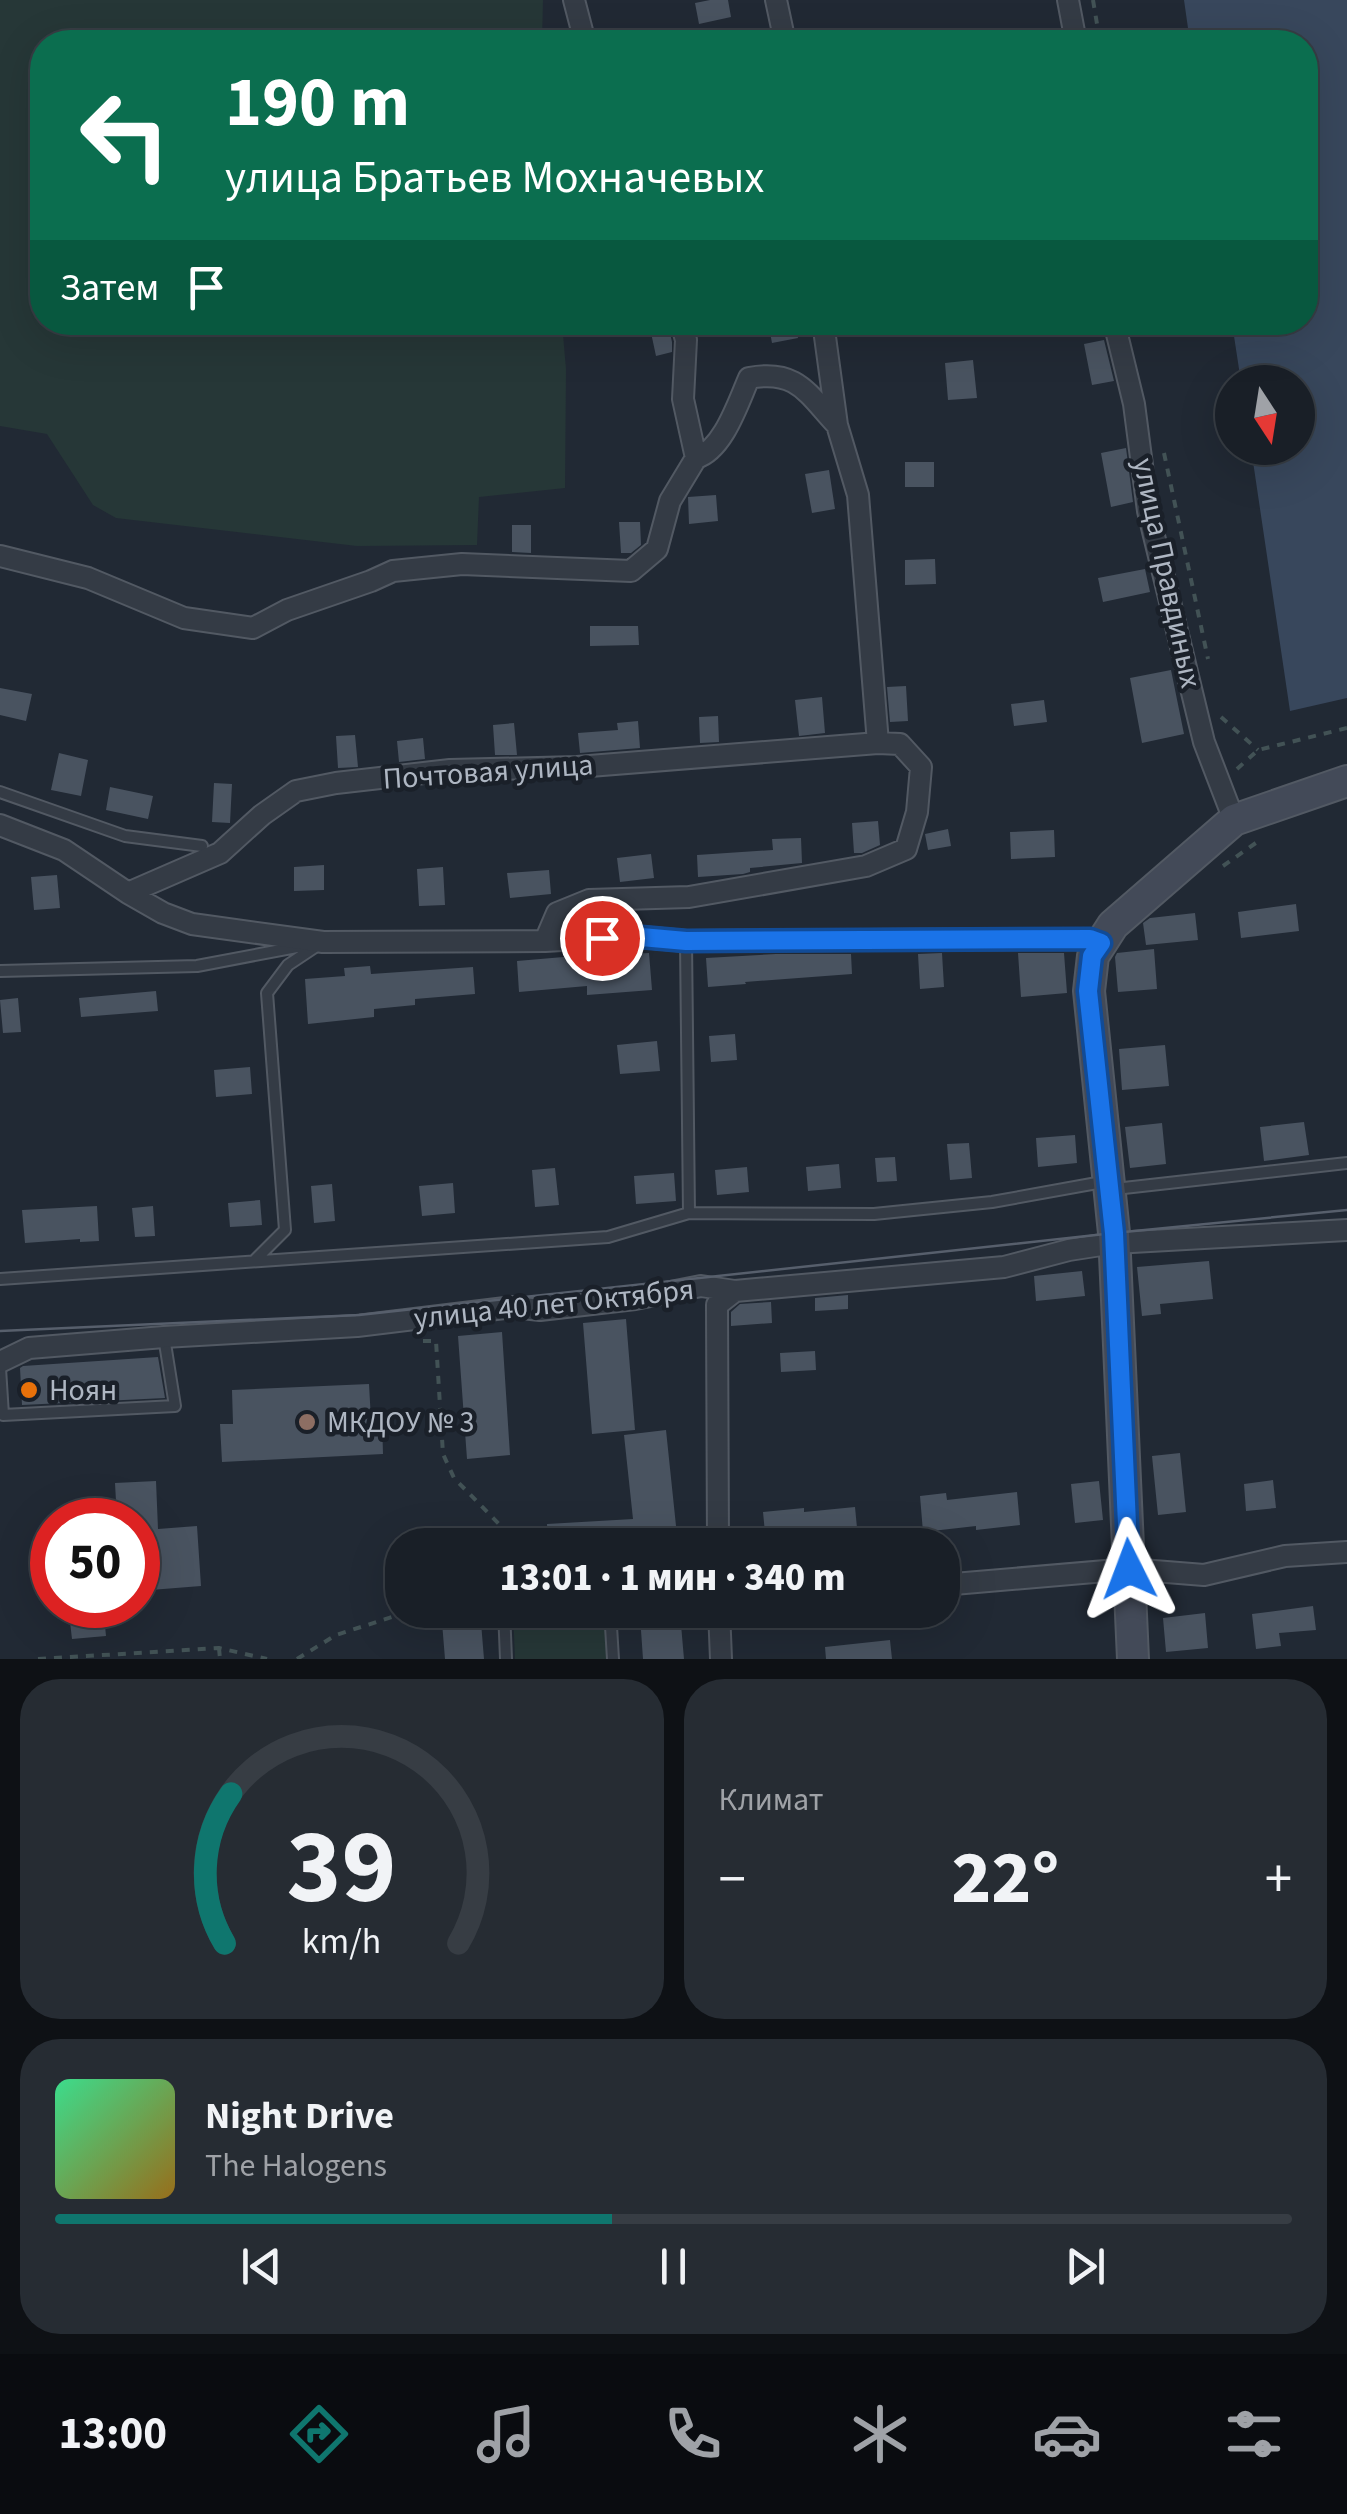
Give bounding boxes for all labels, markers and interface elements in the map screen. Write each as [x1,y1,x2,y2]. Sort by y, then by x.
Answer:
text: 190 m [225,53,410,153]
icon: left [60,70,190,200]
text: улица Братьев Мохначевых [225,146,764,210]
icon: arrive [179,260,234,315]
text: Затем [60,261,159,315]
north arrow [1215,365,1315,465]
map controls [1215,365,1315,465]
street label: улица Правдиных [1122,454,1212,692]
street label: Почтовая улица [381,743,595,801]
pin [560,896,645,981]
icon: arrive [575,911,630,966]
street label: улица 40 лет Октября [412,1268,696,1340]
place label: Ноян [49,1369,117,1412]
marker: Ноян [18,1379,40,1401]
place label: МКДОУ № 3 [327,1401,474,1444]
marker: МКДОУ № 3 [296,1411,318,1433]
speed limit sign: 50 [30,1498,160,1628]
position arrow [1077,1517,1181,1621]
text: 13:01 · 1 мин · 340 m [500,1551,845,1605]
text: Климат [719,1777,823,1823]
text: 39 [287,1795,397,1943]
text: 22° [951,1825,1059,1932]
text: − [719,1841,746,1919]
text: + [1265,1841,1292,1919]
text: km/h [302,1916,381,1967]
text: Night Drive [205,2089,394,2143]
text: The Halogens [205,2143,387,2189]
icon: previous [234,2239,289,2294]
icon: pause [646,2239,701,2294]
icon: next [1058,2239,1113,2294]
icon: directions [284,2399,354,2469]
icon: music [471,2399,541,2469]
icon: phone [658,2399,728,2469]
icon: climate [845,2399,915,2469]
icon: car [1032,2399,1102,2469]
icon: filters [1219,2399,1289,2469]
text: 13:00 [58,2402,167,2466]

